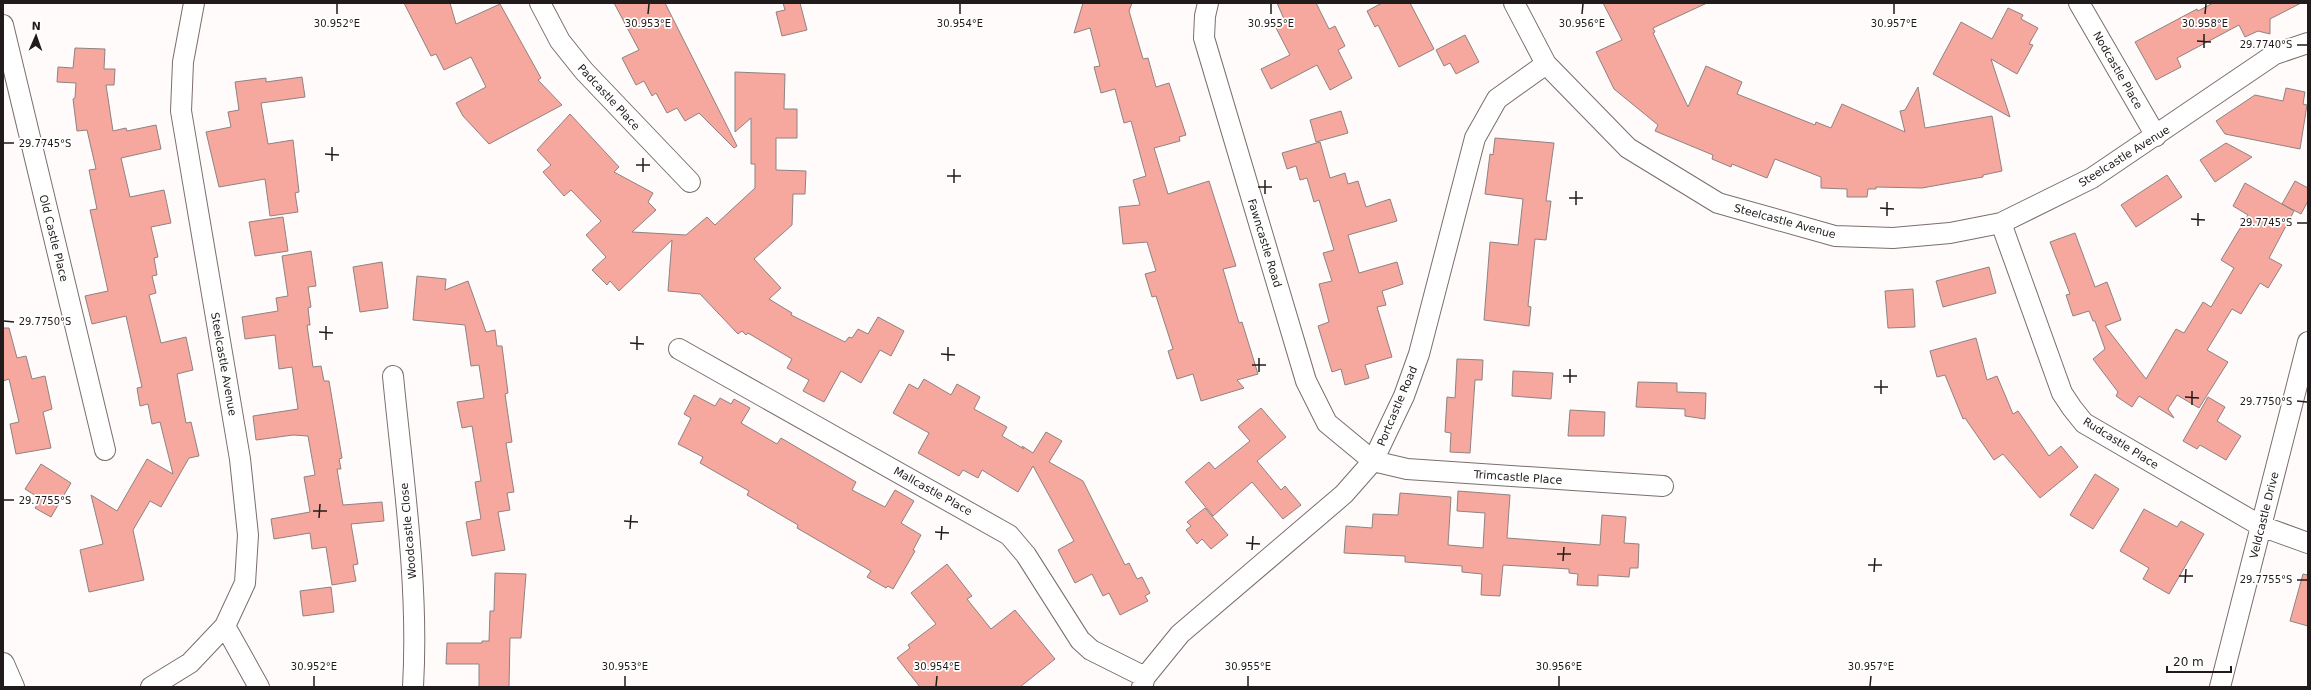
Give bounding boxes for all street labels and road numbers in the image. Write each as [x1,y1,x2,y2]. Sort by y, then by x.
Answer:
street label: Nodcastle Place [2090,29,2145,112]
street label: Padcastle Place [575,62,643,133]
street label: Steelcastle Avenue [2076,123,2172,190]
street label: Old Castle Place [36,193,71,283]
street label: Fawncastle Road [1245,197,1284,289]
street label: Steelcastle Avenue [1733,202,1837,241]
street label: Steelcastle Avenue [208,311,239,417]
street label: Portcastle Road [1375,364,1420,448]
street label: Rudcastle Place [2081,415,2161,472]
street label: Mallcastle Place [891,464,974,519]
street label: Trimcastle Place [1472,468,1563,487]
street label: Veldcastle Drive [2247,470,2282,560]
street label: Woodcastle Close [398,482,419,580]

